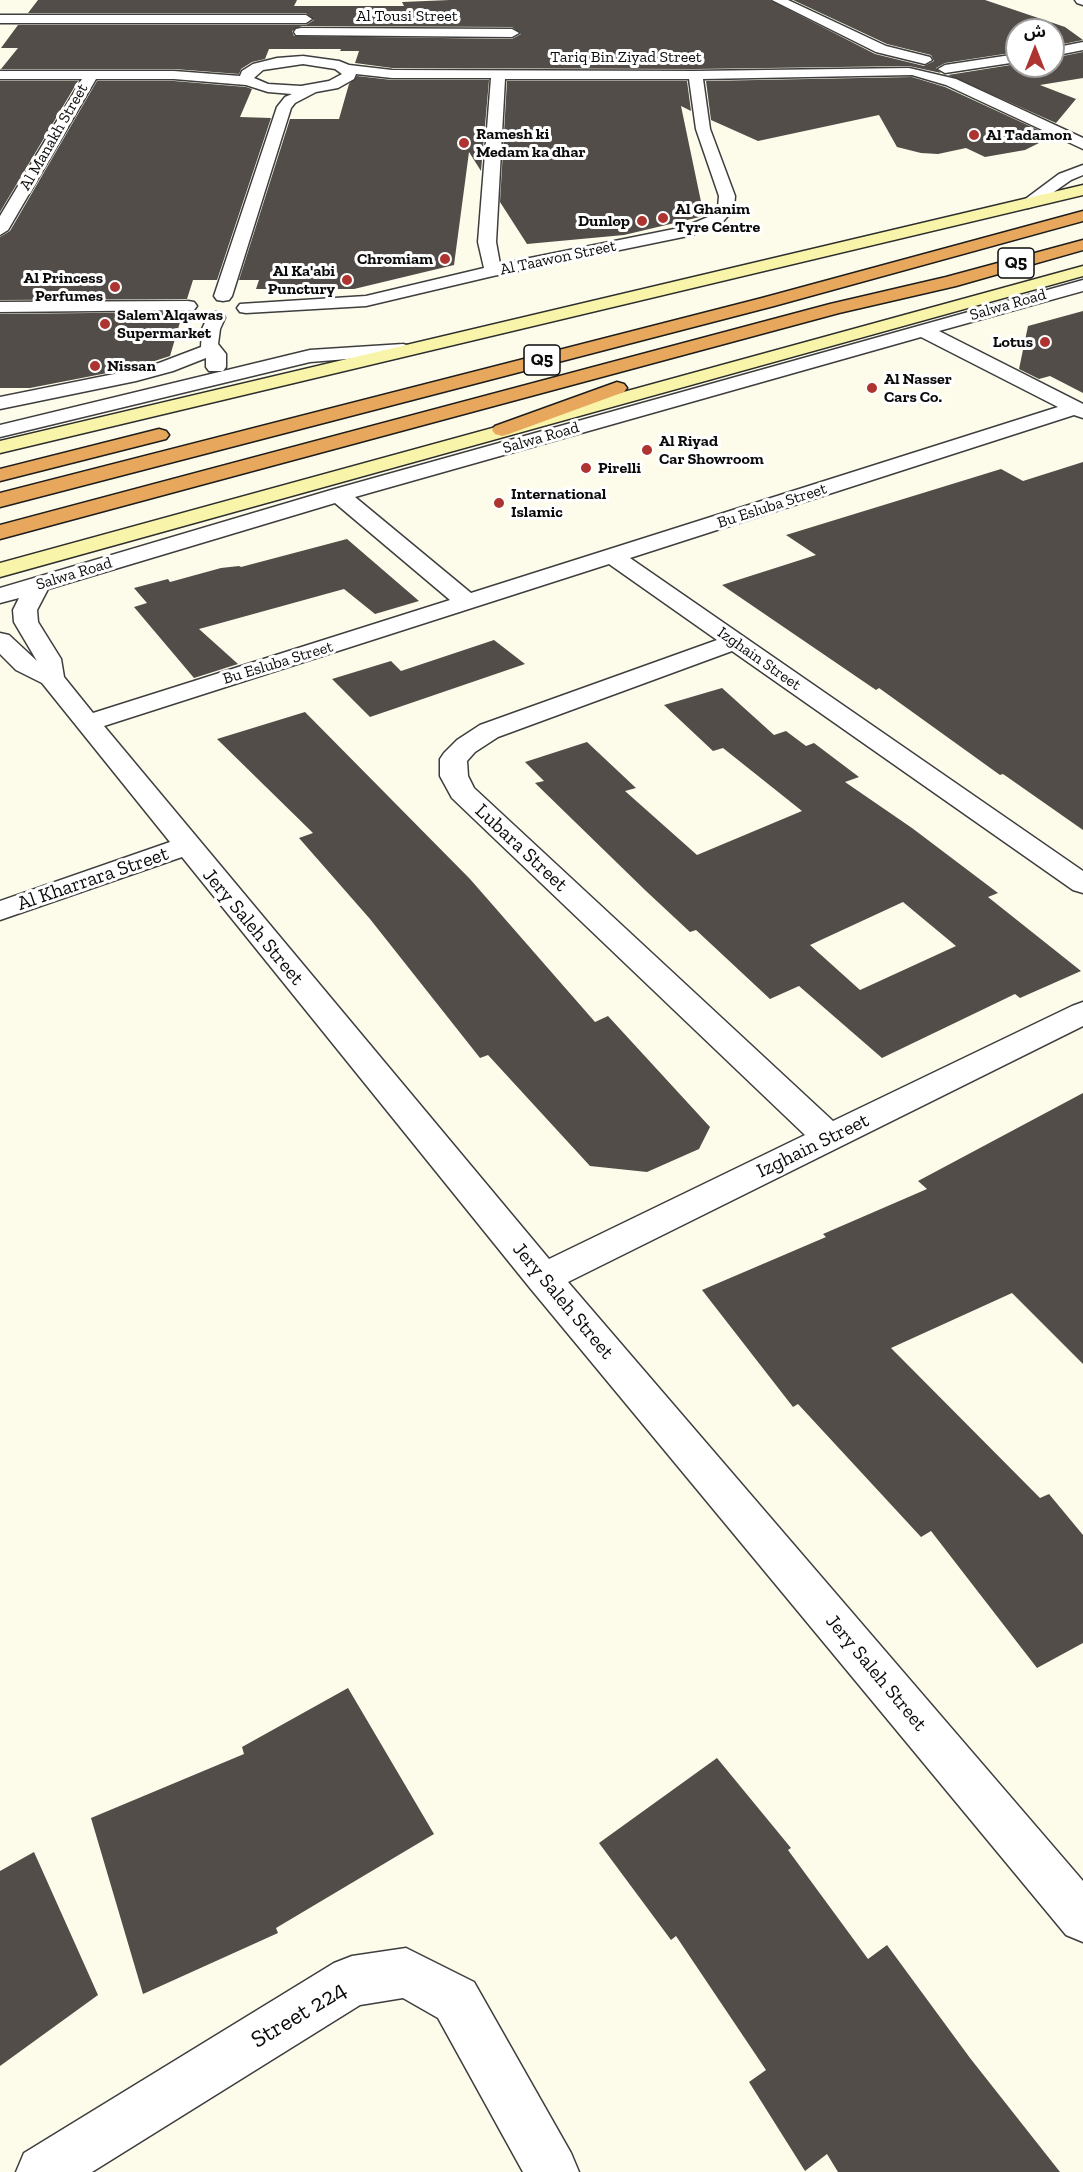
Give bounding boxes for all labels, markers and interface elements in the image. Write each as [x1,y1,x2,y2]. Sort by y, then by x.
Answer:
street label: Al Tousi Street [356,6,458,26]
north arrow [1005,18,1065,78]
text: ش [1024,22,1046,41]
street label: Tariq Bin Ziyad Street [550,47,702,67]
street label: Al Manakh Street [16,80,92,194]
place label: Ramesh ki Medam ka dhar [476,124,586,162]
place label: Al Tadamon [986,125,1072,145]
marker: Al Tadamon [967,128,981,142]
marker: Ramesh ki Medam ka dhar [457,136,471,150]
place label: Al Ghanim Tyre Centre [675,199,760,237]
place label: Dunlop [578,211,630,231]
marker: Al Ghanim Tyre Centre [656,211,670,225]
marker: Dunlop [635,214,649,228]
street label: Al Taawon Street [498,236,618,280]
road number: Q5 [998,248,1034,278]
place label: Chromiam [357,249,433,269]
marker: Chromiam [438,252,452,266]
place label: Al Ka'abi Punctury [268,261,335,299]
place label: Al Princess Perfumes [24,268,103,306]
marker: Al Ka'abi Punctury [340,273,354,287]
marker: Al Princess Perfumes [108,280,122,294]
street label: Salwa Road [968,285,1048,325]
place label: Salem Alqawas Supermarket [117,305,223,343]
marker: Salem Alqawas Supermarket [98,317,112,331]
place label: Lotus [993,332,1033,352]
marker: Lotus [1038,335,1052,349]
road number: Q5 [524,345,560,375]
place label: Nissan [107,356,156,376]
marker: Nissan [88,359,102,373]
place label: Al Nasser Cars Co. [884,369,952,407]
marker: Al Nasser Cars Co. [865,381,879,395]
street label: Salwa Road [501,418,581,458]
place label: Al Riyad Car Showroom [659,431,764,469]
marker: Al Riyad Car Showroom [640,443,654,457]
place label: Pirelli [598,458,641,478]
marker: Pirelli [579,461,593,475]
street label: Bu Esluba Street [715,479,829,533]
place label: International Islamic [511,484,606,522]
marker: International Islamic [492,496,506,510]
street label: Salwa Road [34,553,114,595]
street label: Izghain Street [714,623,804,695]
street label: Bu Esluba Street [221,637,335,689]
street label: Lubara Street [470,799,572,897]
street label: Al Kharrara Street [14,842,172,916]
street label: Jery Saleh Street [197,864,309,990]
street label: Izghain Street [753,1109,873,1183]
street label: Jery Saleh Street [507,1238,619,1364]
street label: Jery Saleh Street [820,1610,932,1736]
street label: Street 224 [246,1975,352,2055]

